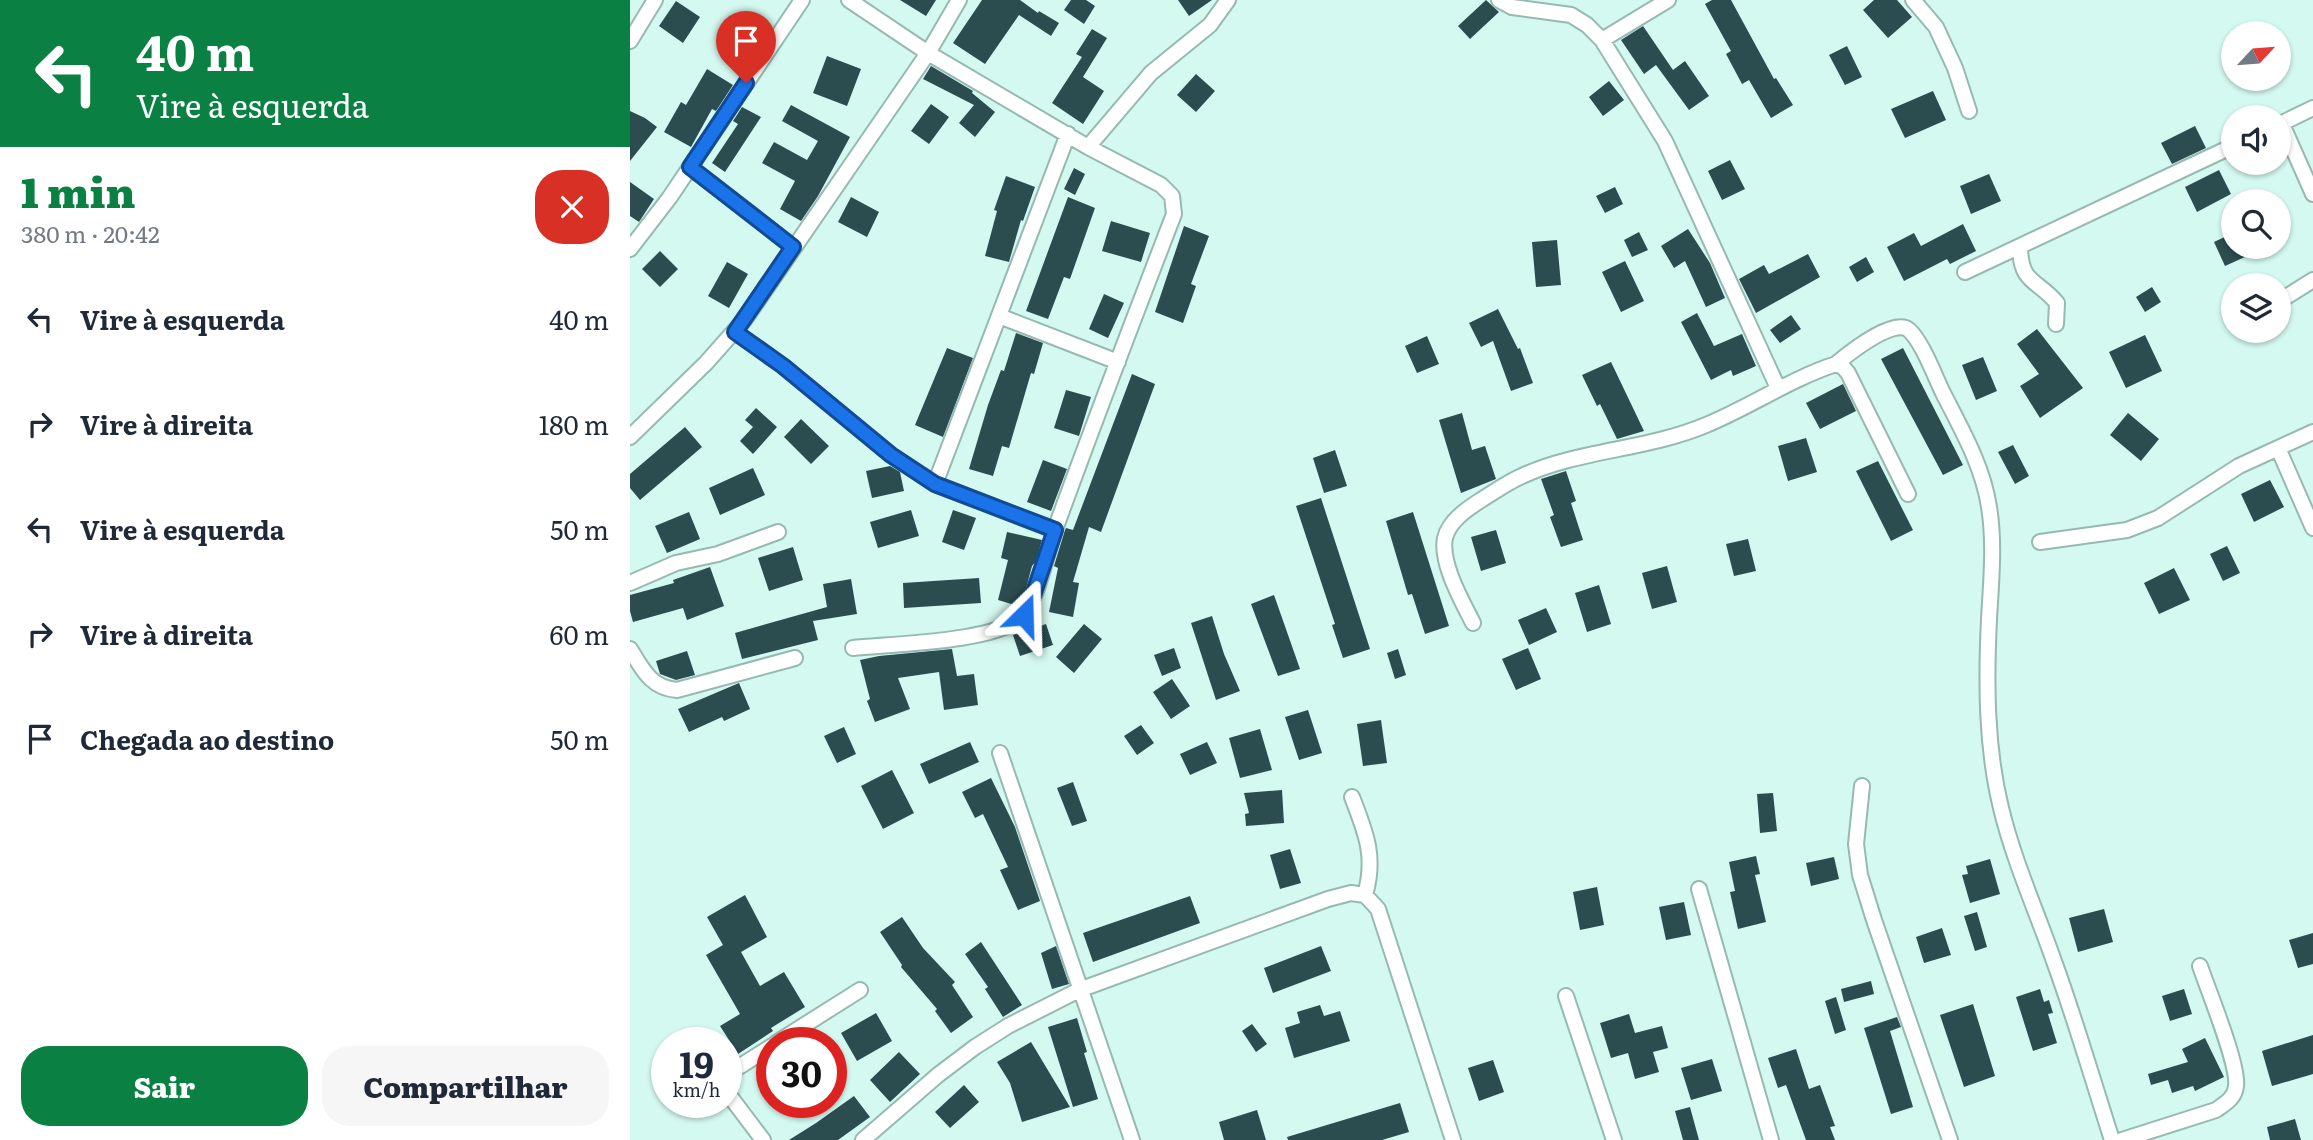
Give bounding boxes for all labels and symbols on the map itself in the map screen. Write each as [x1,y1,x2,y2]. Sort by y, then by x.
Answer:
pin [716,11,776,83]
north arrow [2221,21,2291,91]
position arrow [987,578,1061,652]
speed limit sign: 30 [756,1027,847,1118]

